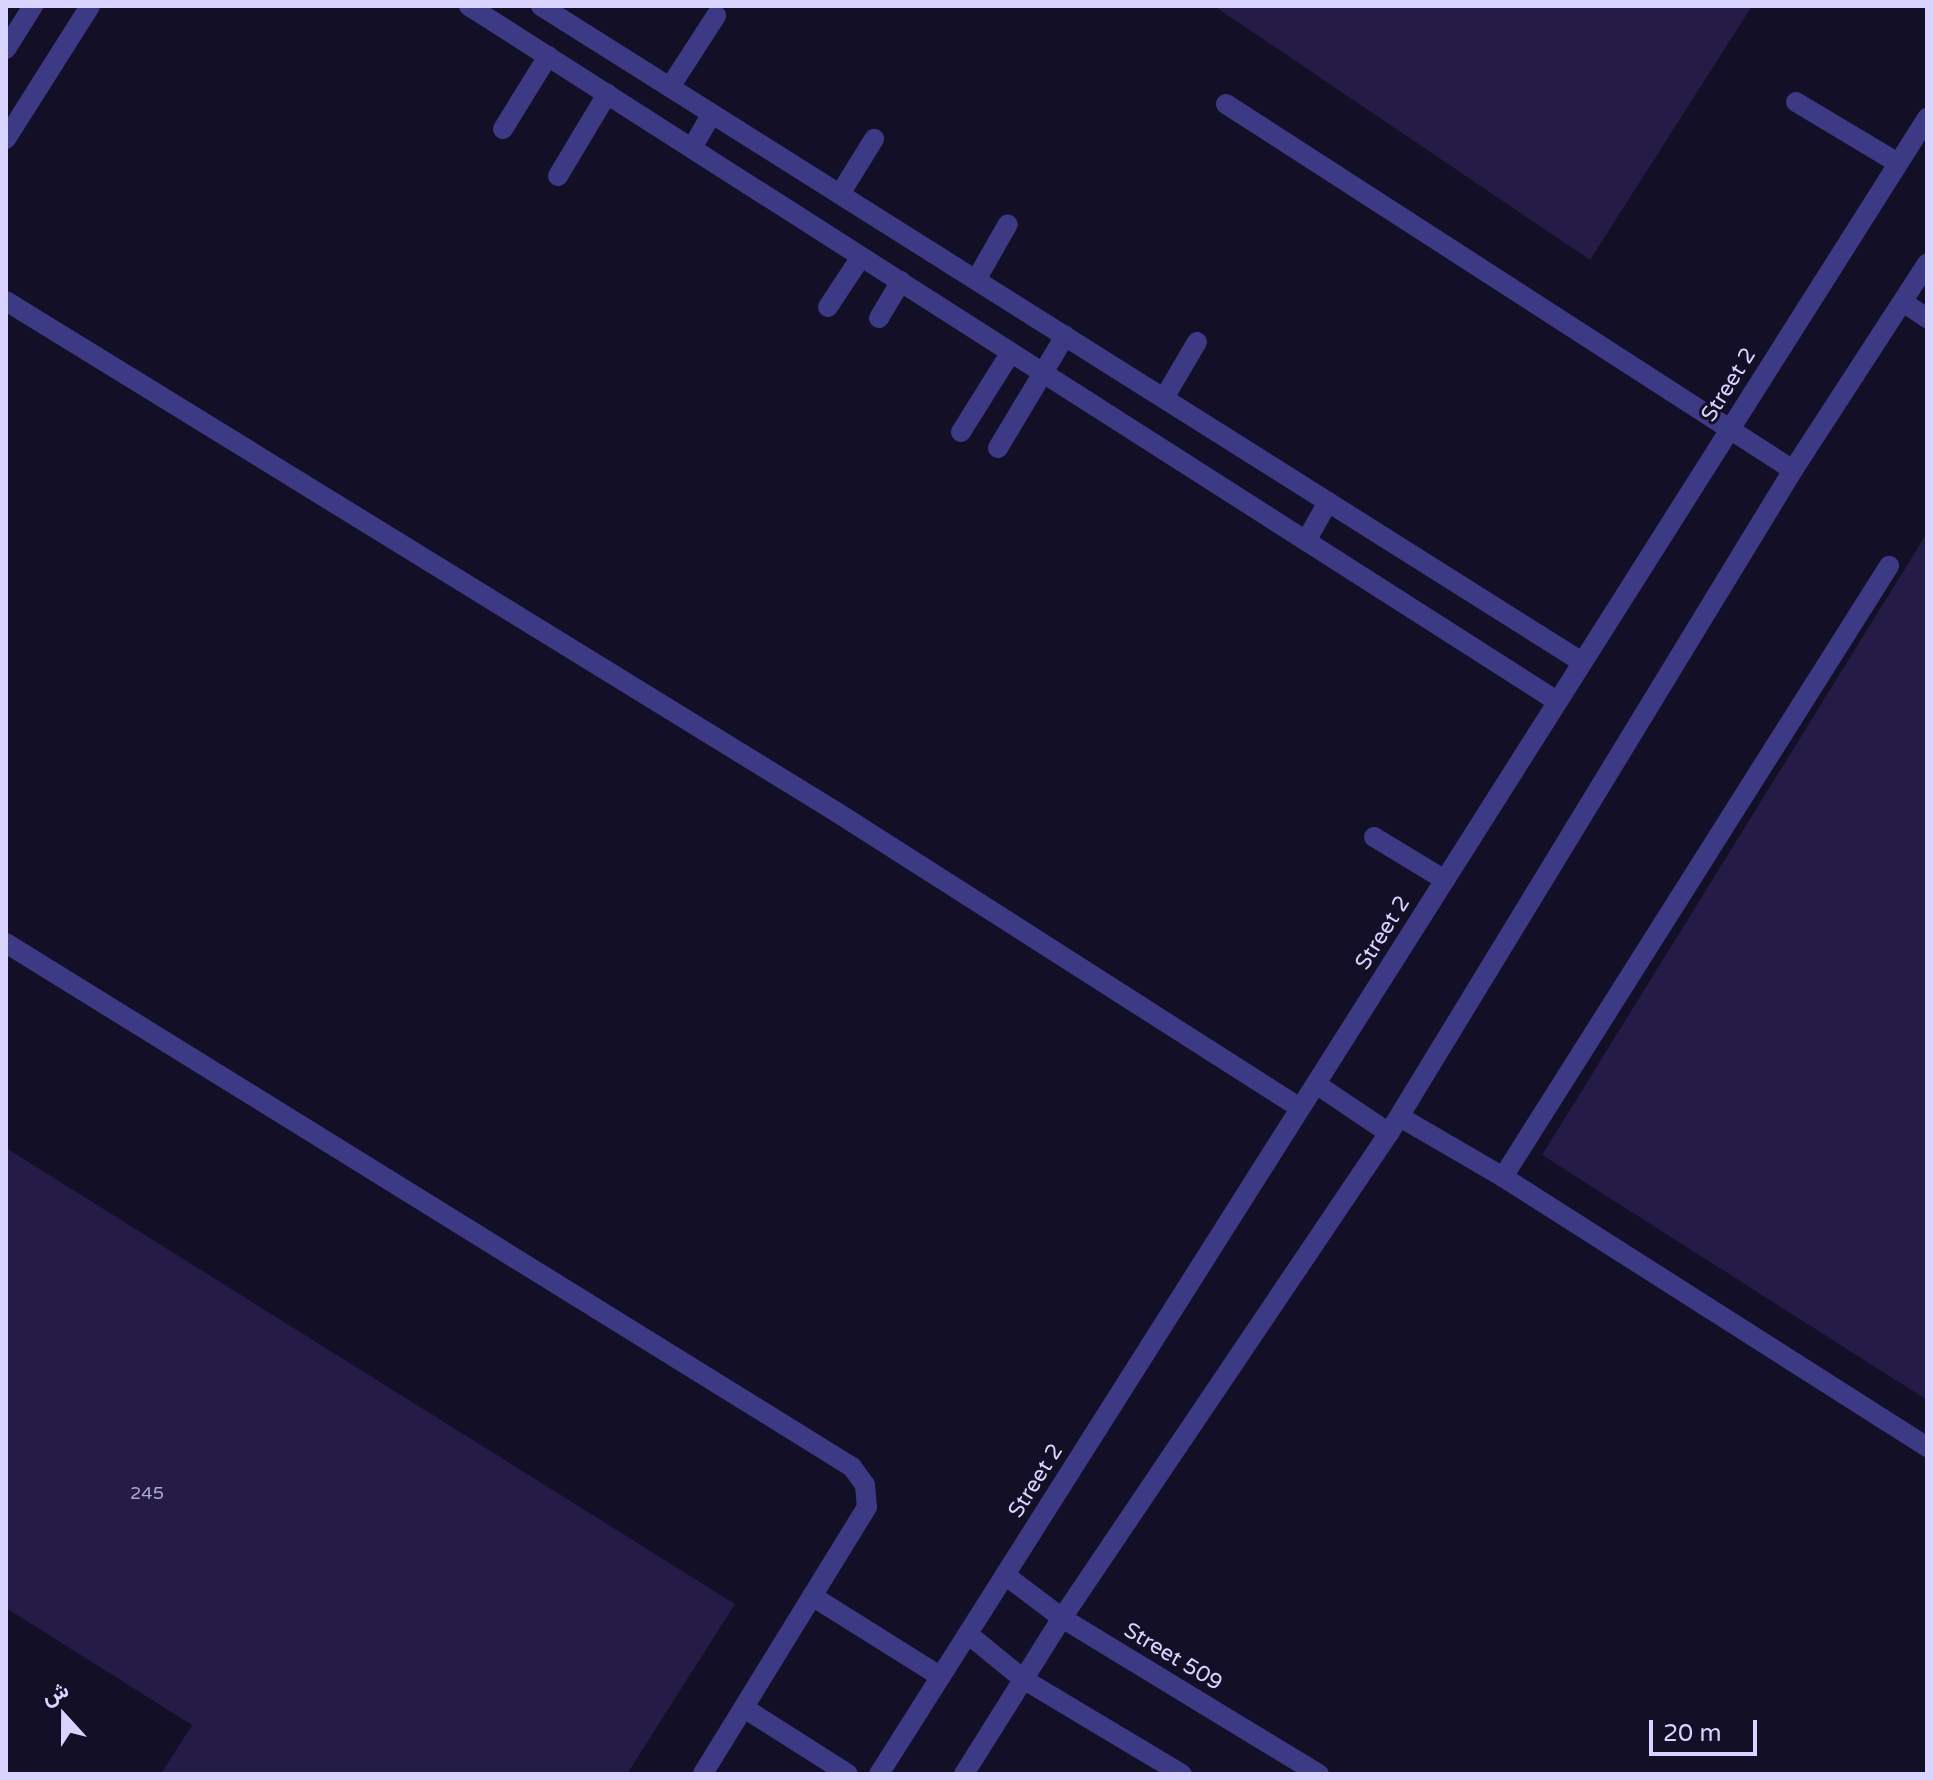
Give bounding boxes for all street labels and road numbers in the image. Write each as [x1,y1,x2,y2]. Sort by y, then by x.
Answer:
street label: Street 2 [1696,343,1762,427]
street label: Street 2 [1350,891,1416,975]
street label: Street 2 [1003,1439,1069,1523]
street label: Street 509 [1119,1617,1227,1697]

